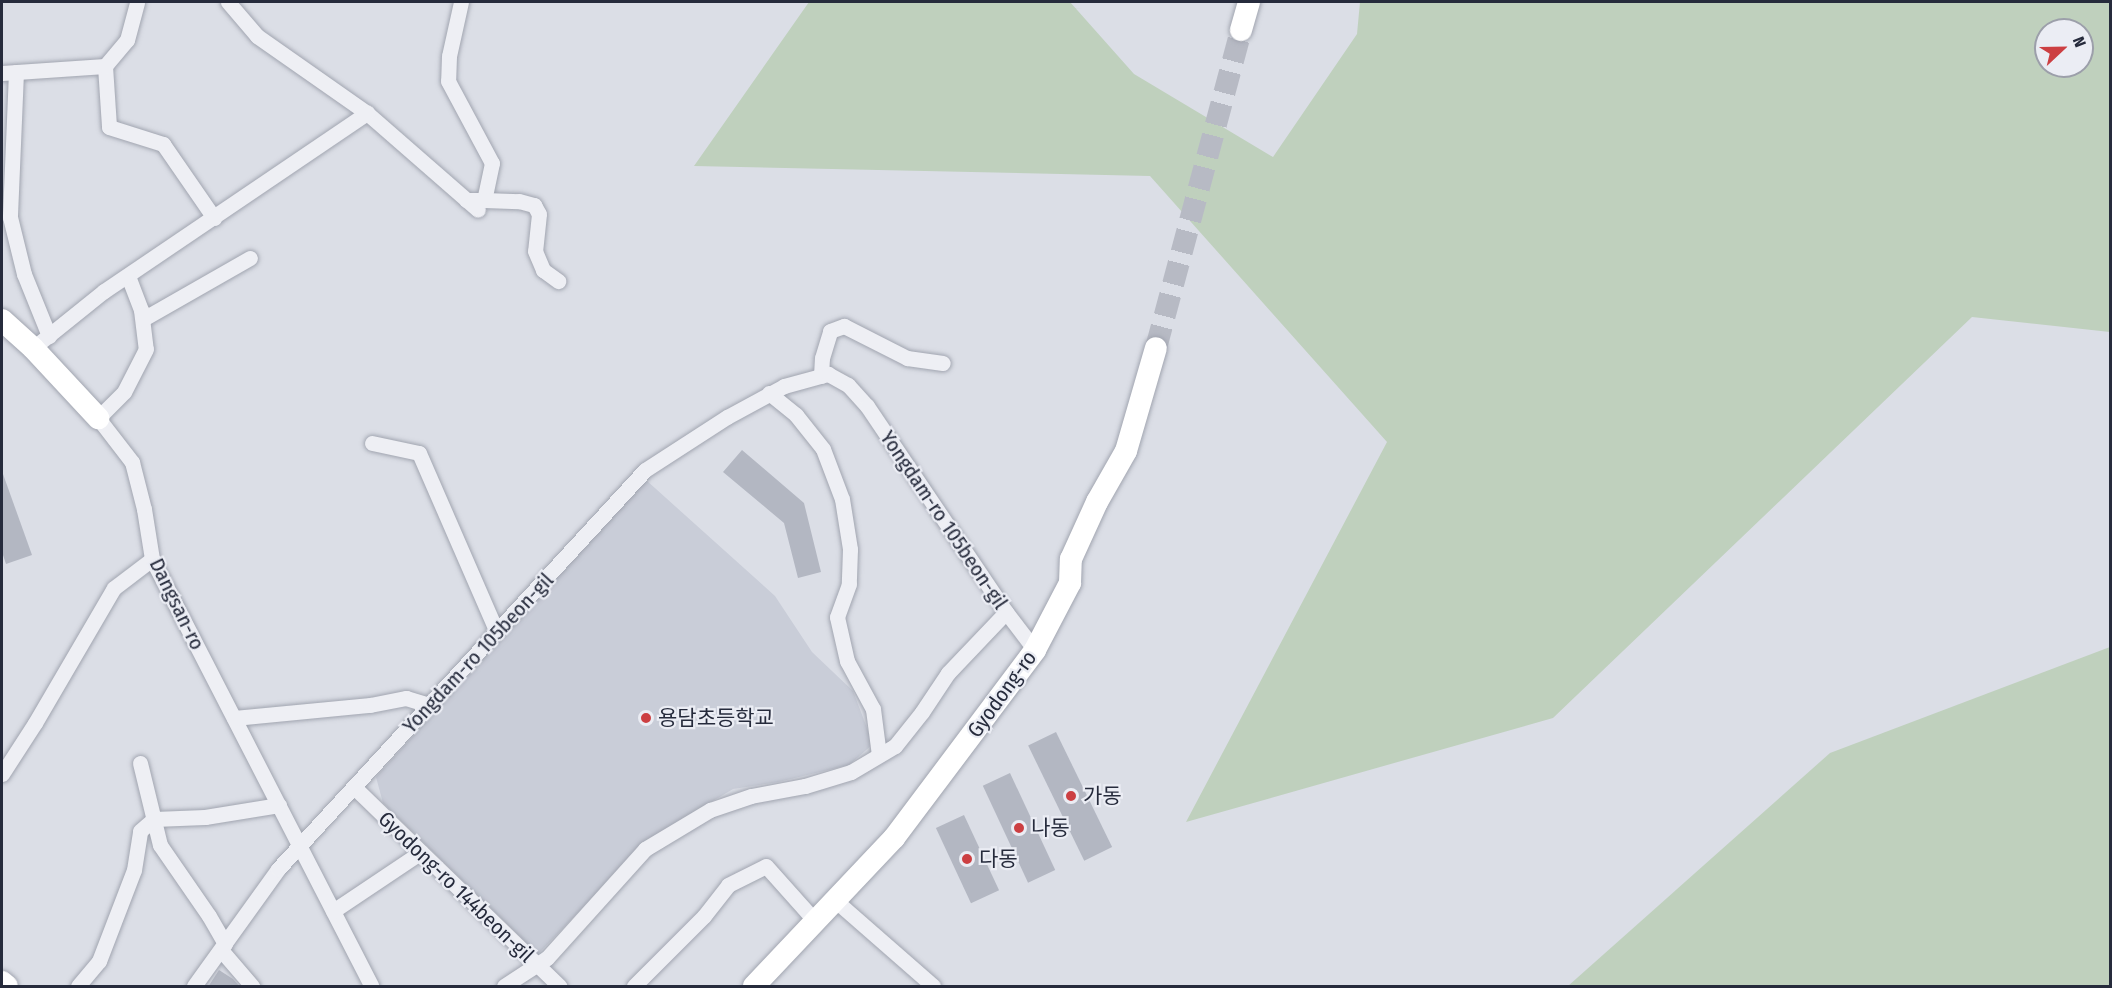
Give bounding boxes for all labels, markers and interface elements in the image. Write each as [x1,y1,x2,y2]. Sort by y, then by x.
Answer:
north arrow [2034,18,2094,78]
text: N [2069,34,2090,50]
street label: Yongdam-ro 105beon-gil [875,426,1013,614]
street label: Dangsan-ro [144,554,210,654]
street label: Yongdam-ro 105beon-gil [397,568,559,738]
street label: Gyodong-ro [962,646,1042,742]
place label: 용담초등학교 [658,705,774,731]
marker: 용담초등학교 [639,711,653,725]
place label: 가동 [1083,783,1122,809]
marker: 가동 [1064,789,1078,803]
street label: Gyodong-ro 144beon-gil [373,806,539,968]
place label: 나동 [1031,815,1070,841]
marker: 나동 [1012,821,1026,835]
place label: 다동 [979,846,1018,872]
marker: 다동 [960,852,974,866]

